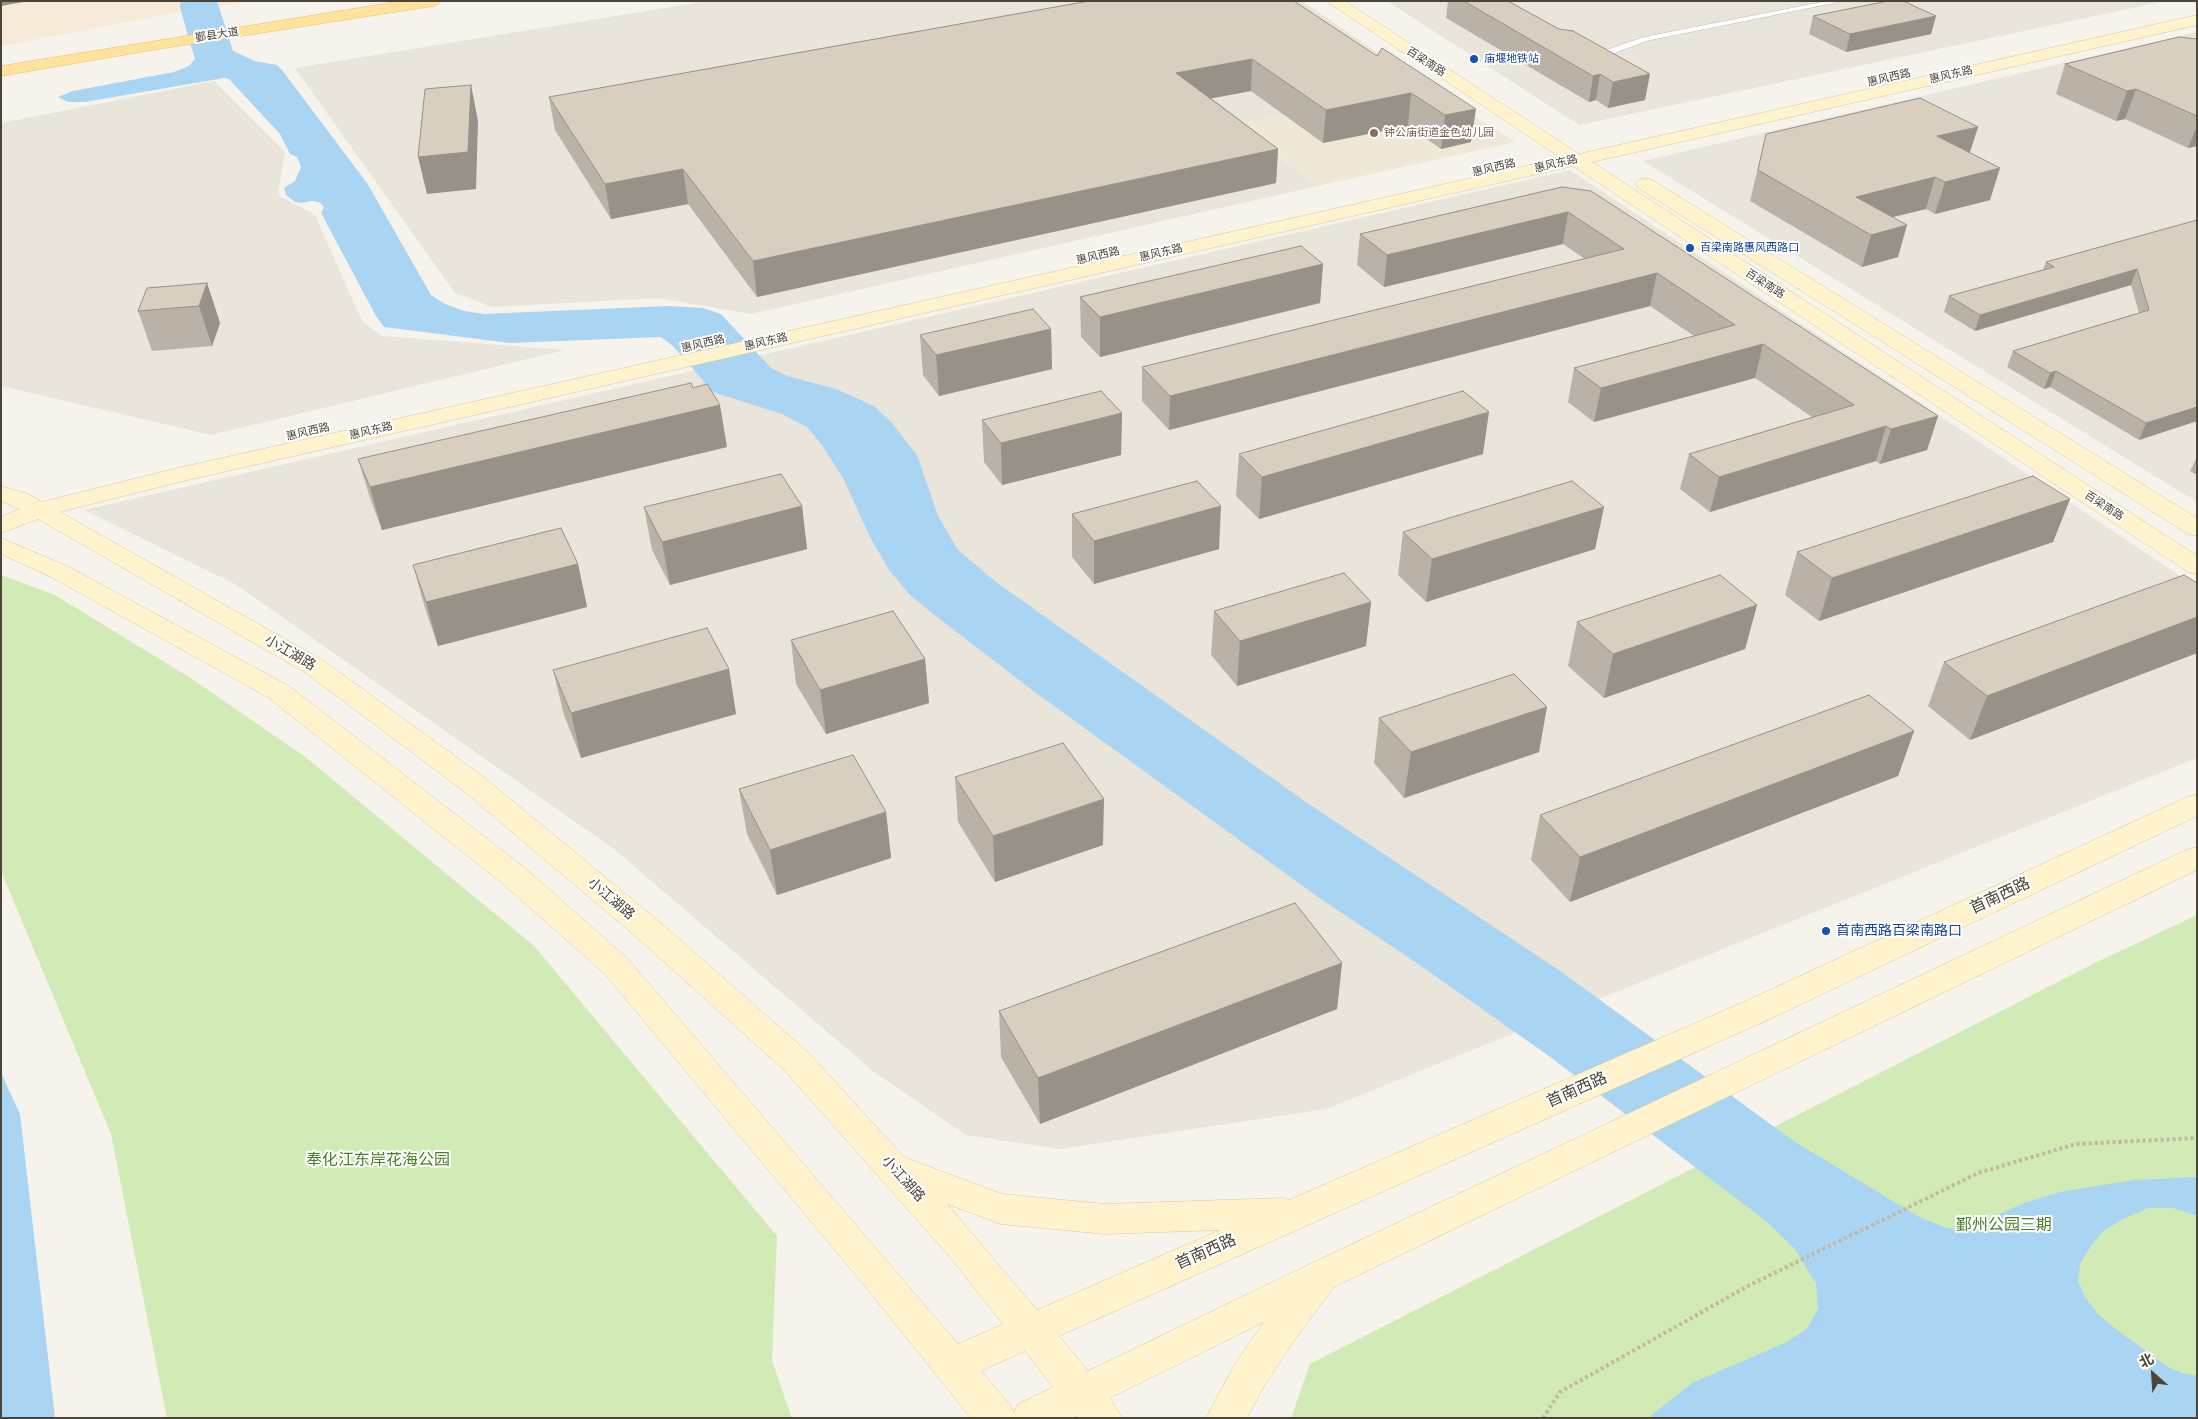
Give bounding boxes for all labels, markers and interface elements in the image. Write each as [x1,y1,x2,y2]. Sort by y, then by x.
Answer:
street label: 鄞县大道 [194,25,240,45]
street label: 百梁南路 [1404,44,1448,80]
place label: 庙堰地铁站 [1484,52,1539,66]
marker: 庙堰地铁站 [1468,53,1480,65]
street label: 惠风东路 [1928,64,1974,86]
street label: 惠风西路 [1866,67,1912,89]
place label: 钟公庙街道金色幼儿园 [1384,126,1494,140]
marker: 钟公庙街道金色幼儿园 [1368,127,1380,139]
street label: 惠风东路 [1533,153,1579,175]
street label: 惠风西路 [1471,157,1517,179]
place label: 百梁南路惠风西路口 [1700,241,1799,255]
street label: 惠风东路 [1138,242,1184,264]
marker: 百梁南路惠风西路口 [1684,242,1696,254]
street label: 惠风西路 [1075,245,1121,267]
street label: 百梁南路 [1743,266,1787,302]
street label: 惠风东路 [743,331,789,353]
street label: 惠风西路 [680,333,726,355]
street label: 惠风东路 [348,420,394,442]
street label: 惠风西路 [285,421,331,443]
street label: 百梁南路 [2082,488,2126,524]
street label: 小江湖路 [262,632,318,674]
street label: 首南西路 [1967,874,2033,918]
street label: 小江湖路 [584,875,638,923]
place label: 首南西路百梁南路口 [1836,923,1962,939]
marker: 首南西路百梁南路口 [1820,925,1832,937]
street label: 首南西路 [1544,1068,1610,1112]
park label: 奉化江东岸花海公园 [306,1150,450,1170]
street label: 小江湖路 [878,1153,928,1205]
park label: 鄞州公园三期 [1956,1215,2052,1235]
street label: 首南西路 [1173,1230,1239,1274]
text: 北 [2136,1348,2157,1372]
north arrow [2128,1349,2178,1399]

